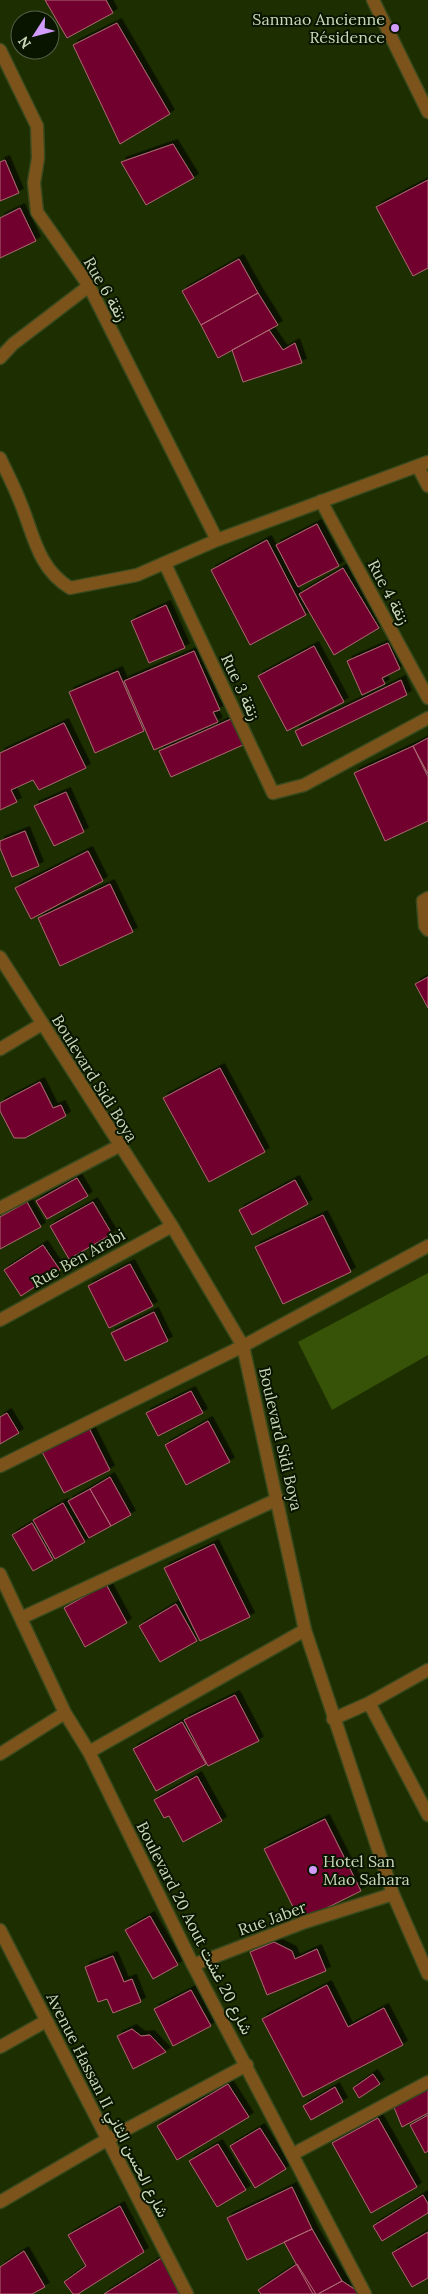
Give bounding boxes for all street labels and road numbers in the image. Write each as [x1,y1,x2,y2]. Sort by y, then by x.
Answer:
street label: Rue 6 زنقة [79,253,132,325]
street label: Rue 4 زنقة [363,556,414,628]
street label: Rue 3 زنقة [216,651,265,724]
street label: Boulevard Sidi Boya [48,1011,142,1145]
street label: Rue Ben Arabi [28,1224,128,1292]
street label: Boulevard Sidi Boya [255,1366,307,1512]
street label: Boulevard 20 Aout شارع 20 غشت [131,1818,258,2039]
street label: Rue Jaber [235,1896,309,1940]
street label: Avenue Hassan II شارع الحسن الثاني [38,1988,174,2223]

